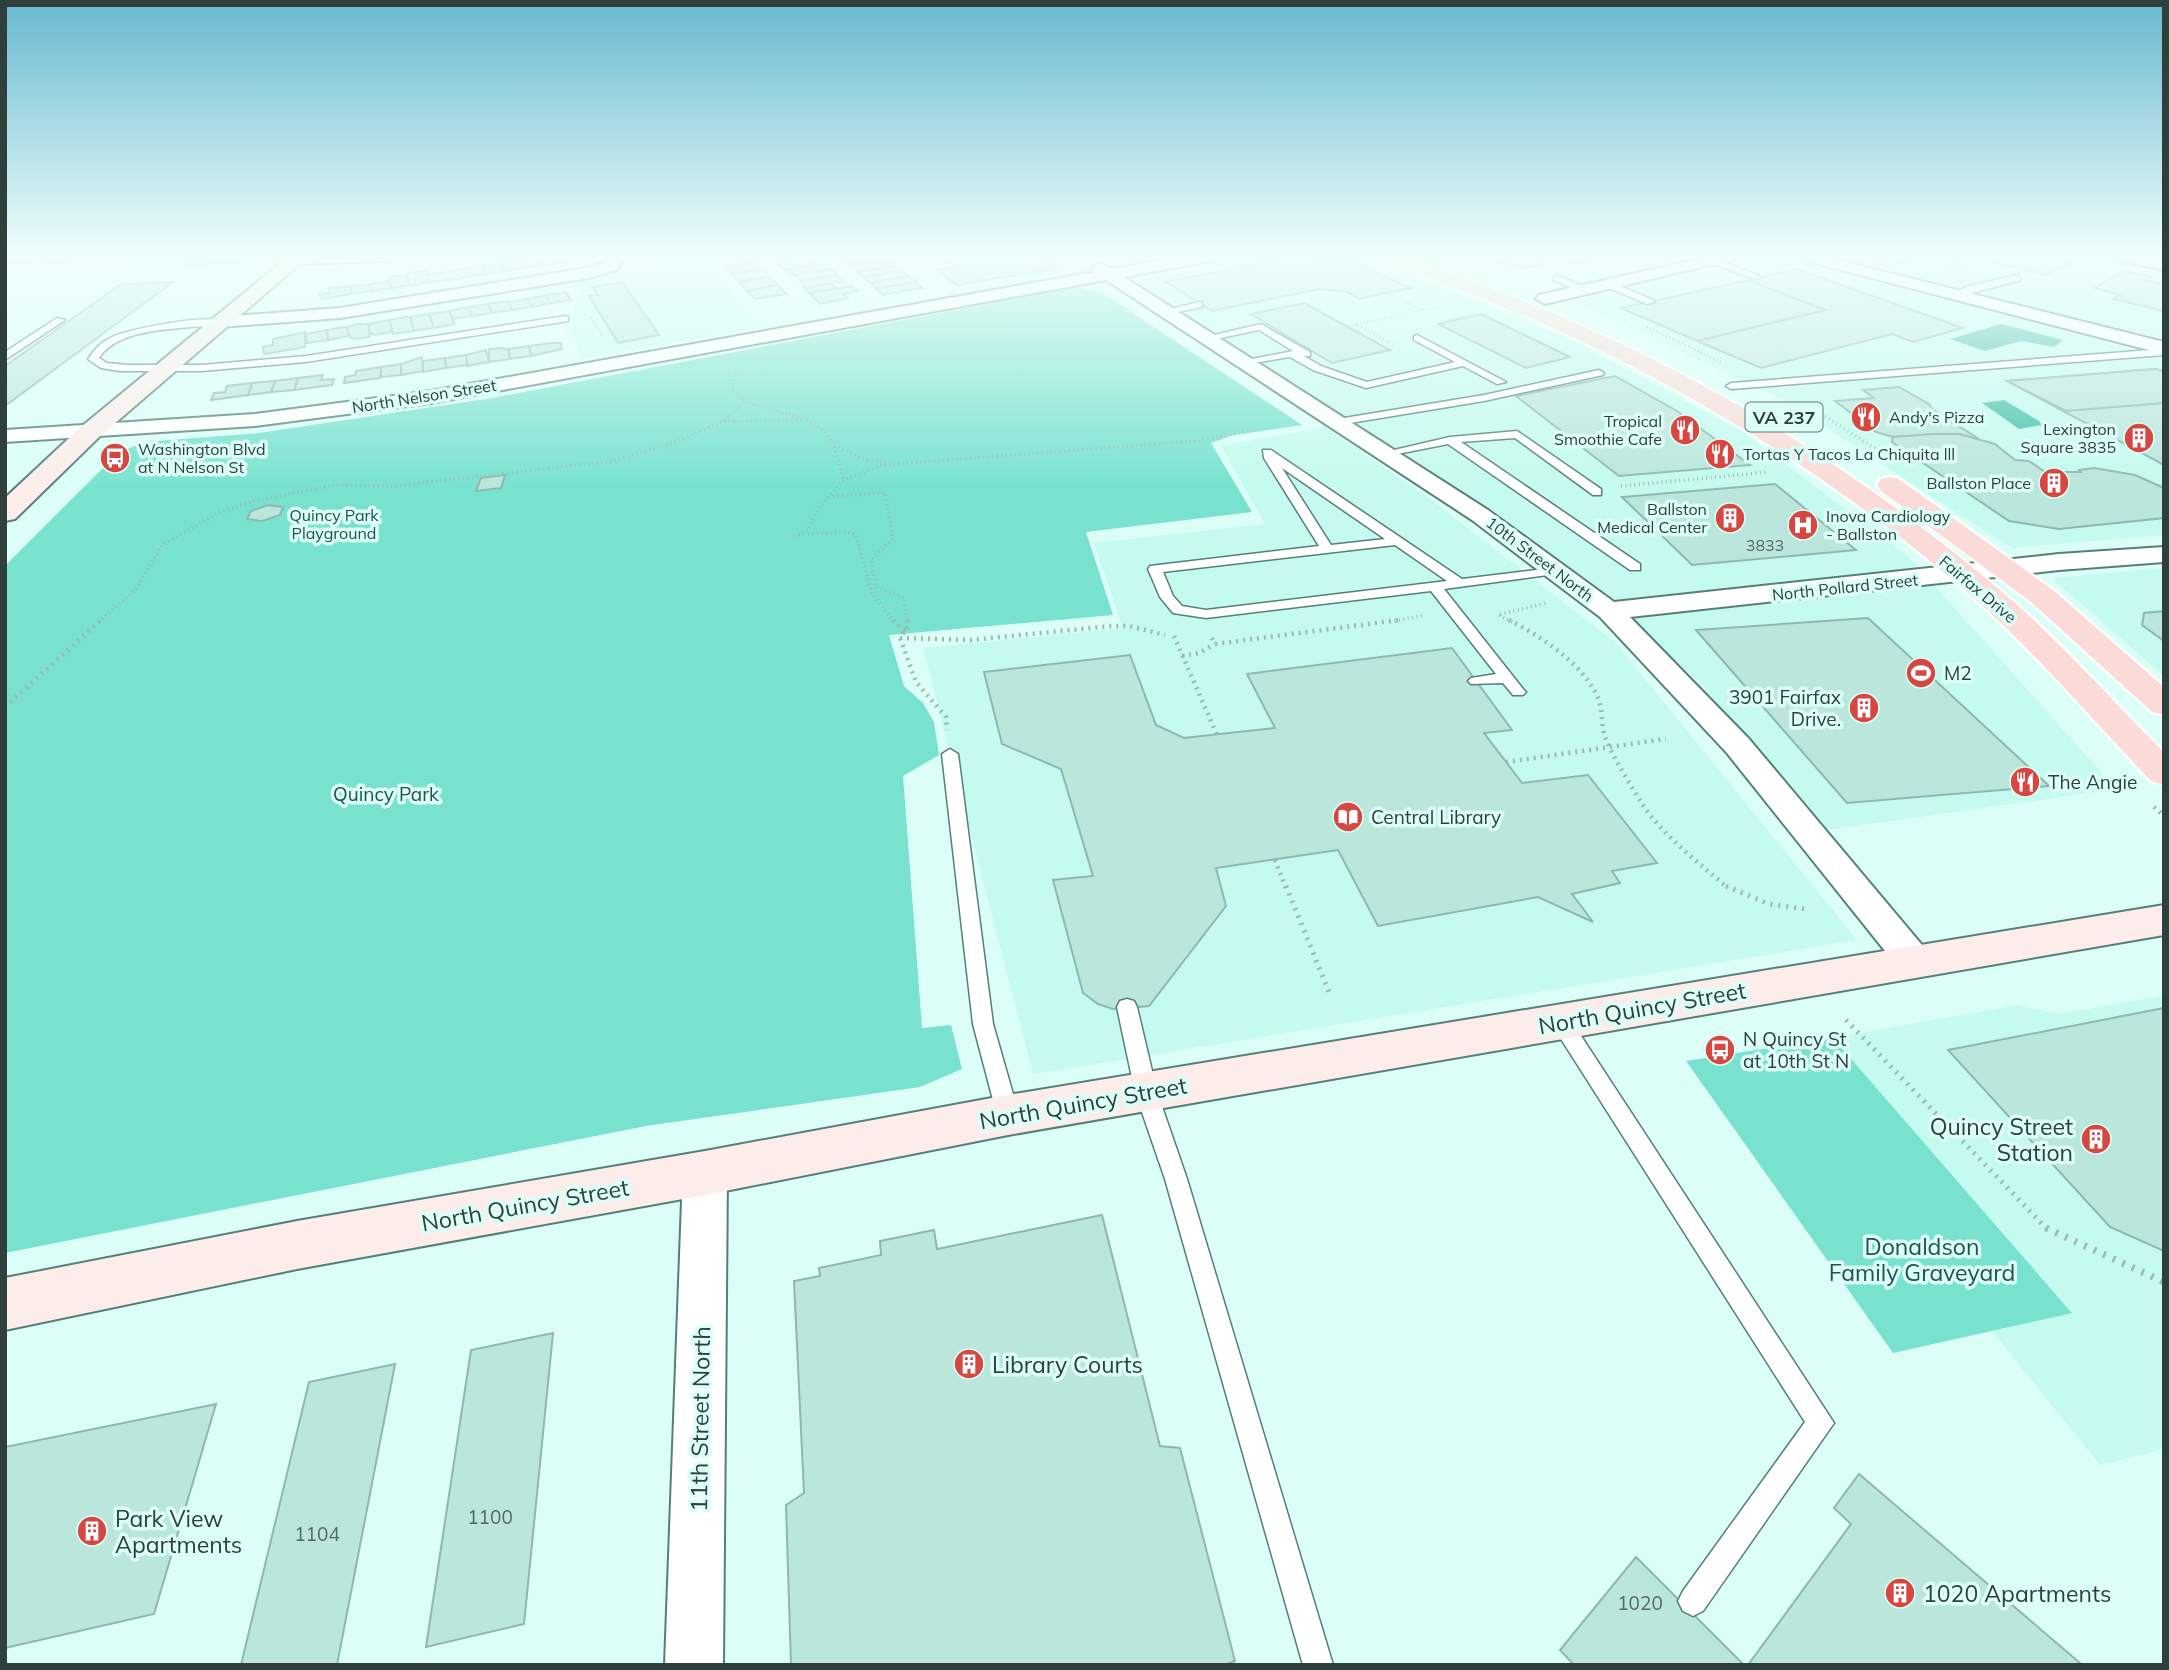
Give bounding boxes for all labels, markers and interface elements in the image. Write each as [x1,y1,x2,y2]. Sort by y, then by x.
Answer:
street label: North Nelson Street [350,375,498,417]
restaurant icon: Andy's Pizza [1849,400,1883,434]
road number: VA 237 [1746,402,1823,432]
place label: Andy's Pizza [1889,407,1984,427]
place label: Tropical Smoothie Cafe [1554,411,1662,449]
restaurant icon: Tropical Smoothie Cafe [1668,413,1702,447]
place label: Lexington Square 3835 [2021,419,2116,457]
building icon: Lexington Square 3835 [2122,421,2156,455]
restaurant icon: Tortas Y Tacos La Chiquita lll [1703,437,1737,471]
place label: Washington Blvd at N Nelson St [138,439,266,477]
bus stop icon: Washington Blvd at N Nelson St [98,441,132,475]
place label: Tortas Y Tacos La Chiquita lll [1743,444,1955,464]
building icon: Ballston Place [2037,466,2071,500]
place label: Ballston Place [1927,473,2031,493]
place label: Ballston Medical Center [1597,499,1707,537]
building icon: Ballston Medical Center [1713,501,1747,535]
park label: Quincy Park Playground [289,505,379,543]
place label: Inova Cardiology - Ballston [1826,506,1951,544]
hospital icon: Inova Cardiology - Ballston [1786,508,1820,542]
street label: 10th Street North [1482,512,1598,606]
house number: 3833 [1746,535,1784,555]
street label: Fairfax Drive [1935,551,2021,627]
street label: North Pollard Street [1771,569,1919,605]
sports icon: M2 [1904,656,1938,690]
place label: M2 [1944,661,1972,685]
place label: 3901 Fairfax Drive. [1729,685,1841,731]
building icon: 3901 Fairfax Drive. [1847,691,1881,725]
restaurant icon: The Angie [2008,765,2042,799]
place label: The Angie [2048,770,2137,794]
park label: Quincy Park [333,782,439,806]
library icon: Central Library [1331,800,1365,834]
place label: Central Library [1371,805,1501,829]
street label: North Quincy Street [1536,975,1748,1041]
place label: N Quincy St at 10th St N [1743,1027,1849,1073]
bus stop icon: N Quincy St at 10th St N [1703,1033,1737,1067]
street label: North Quincy Street [977,1070,1189,1136]
place label: Quincy Street Station [1930,1112,2073,1167]
building icon: Quincy Street Station [2079,1122,2113,1156]
street label: North Quincy Street [419,1172,631,1238]
park label: Donaldson Family Graveyard [1829,1232,2015,1287]
street label: 11th Street North [684,1326,716,1512]
building icon: Library Courts [952,1347,986,1381]
place label: Library Courts [992,1350,1143,1379]
place label: Park View Apartments [115,1504,242,1559]
house number: 1100 [467,1505,513,1529]
building icon: Park View Apartments [75,1514,109,1548]
house number: 1104 [294,1522,340,1546]
building icon: 1020 Apartments [1883,1576,1917,1610]
place label: 1020 Apartments [1923,1579,2111,1608]
house number: 1020 [1617,1591,1663,1615]

